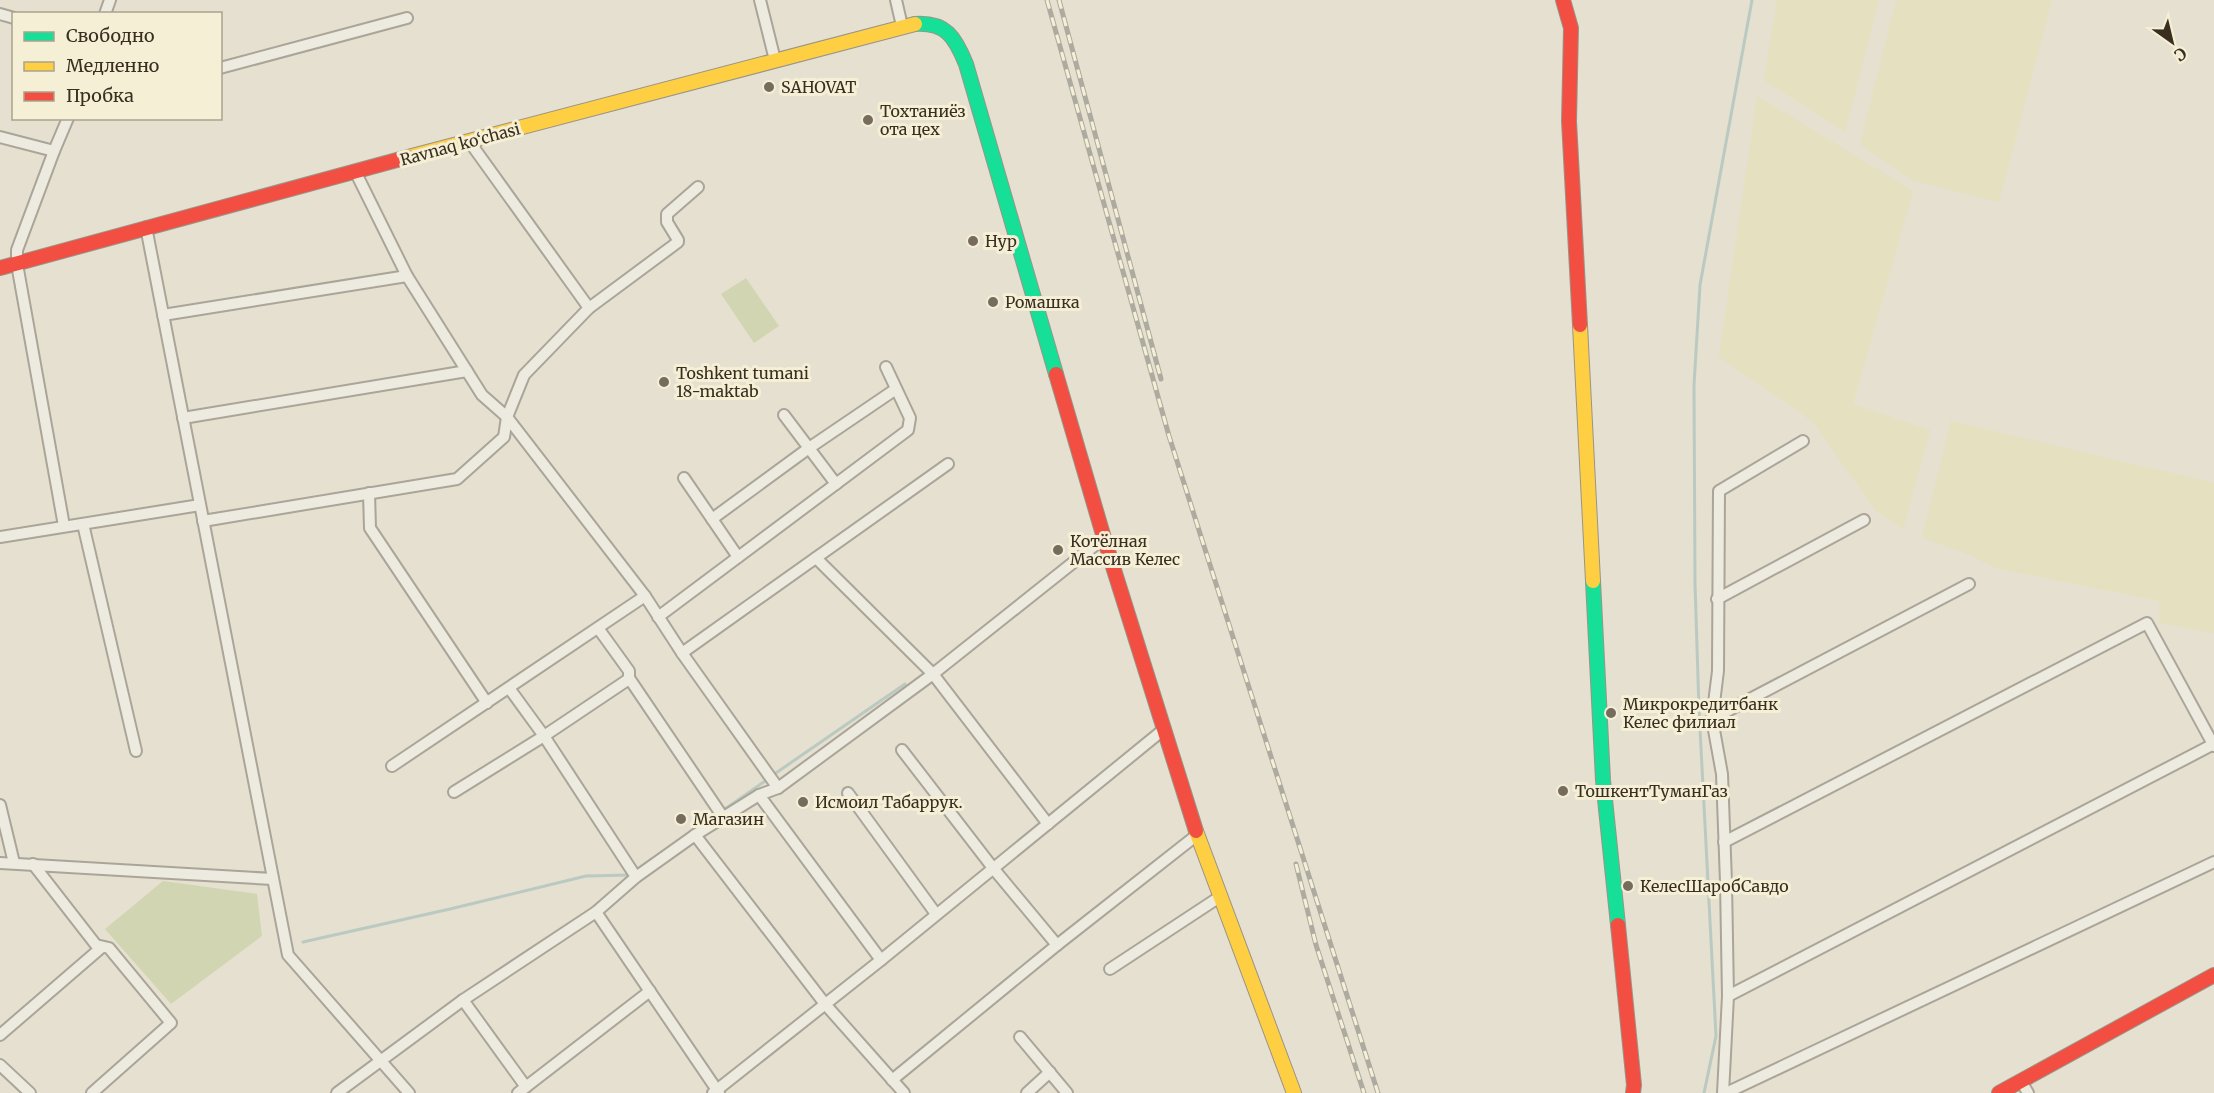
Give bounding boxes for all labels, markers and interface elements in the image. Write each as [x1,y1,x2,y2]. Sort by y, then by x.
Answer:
legend [12,12,222,120]
north arrow [2142,12,2202,72]
text: Свободно [66,24,154,47]
text: С [2170,43,2190,66]
text: Медленно [66,54,159,77]
place label: SAHOVAT [781,77,856,97]
marker: SAHOVAT [762,80,776,94]
text: Пробка [66,84,134,107]
place label: Тохтаниёз ота цех [880,101,966,139]
marker: Тохтаниёз ота цех [861,113,875,127]
street label: Ravnaq ko‘chasi [398,118,522,170]
place label: Нур [985,231,1017,251]
marker: Нур [966,234,980,248]
place label: Ромашка [1005,292,1080,312]
marker: Ромашка [986,295,1000,309]
place label: Toshkent tumani 18-maktab [676,363,809,401]
marker: Toshkent tumani 18-maktab [657,375,671,389]
place label: Котёлная Массив Келес [1070,531,1180,569]
marker: Котёлная Массив Келес [1051,543,1065,557]
place label: Микрокредитбанк Келес филиал [1623,694,1778,732]
marker: Микрокредитбанк Келес филиал [1604,706,1618,720]
place label: ТошкентТуманГаз [1575,781,1728,801]
marker: ТошкентТуманГаз [1556,784,1570,798]
place label: Исмоил Табаррук. [815,792,963,812]
marker: Исмоил Табаррук. [796,795,810,809]
place label: Магазин [693,809,764,829]
marker: Магазин [674,812,688,826]
place label: КелесШаробСавдо [1640,876,1788,896]
marker: КелесШаробСавдо [1621,879,1635,893]

